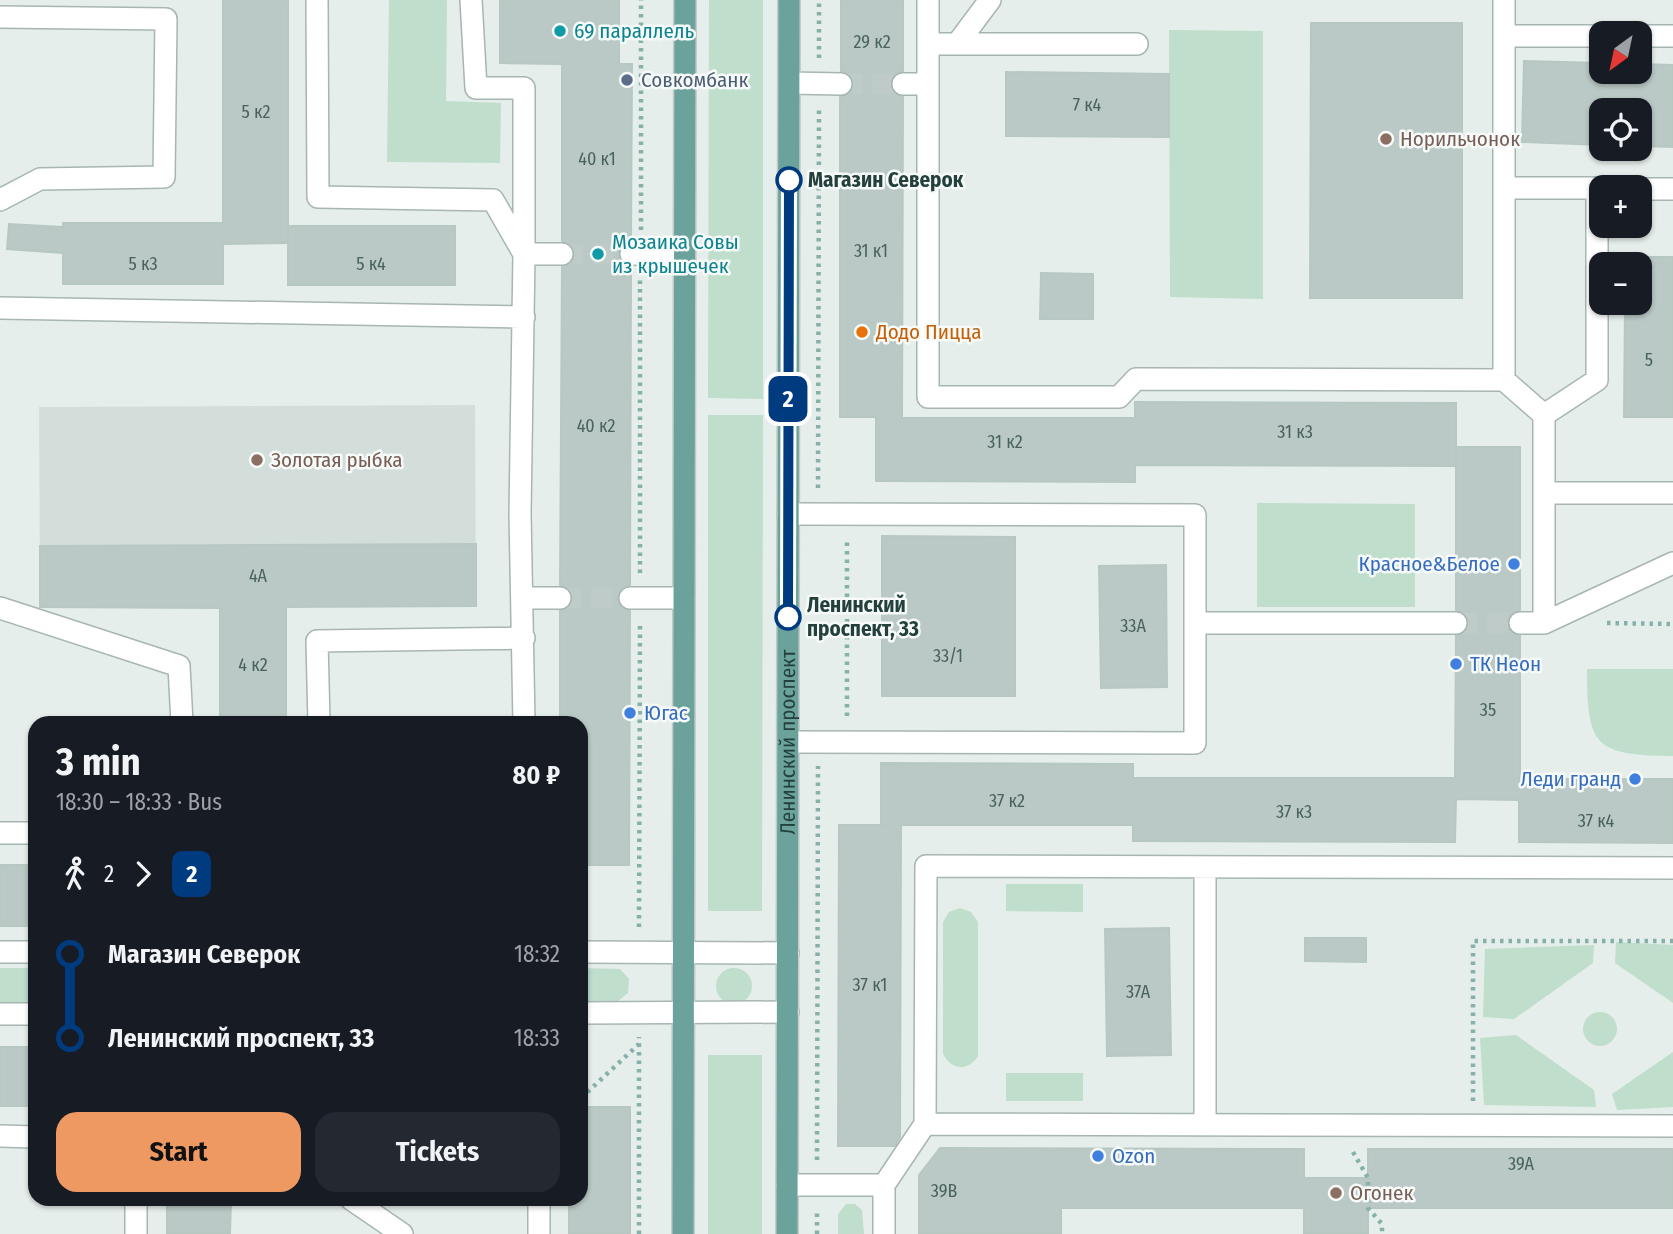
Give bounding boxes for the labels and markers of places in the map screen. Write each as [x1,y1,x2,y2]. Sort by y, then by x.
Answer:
place label: 69 параллель [574,18,695,44]
marker: 69 параллель [552,23,568,39]
place label: Совкомбанк [641,67,749,93]
marker: Совкомбанк [619,72,635,88]
place label: Норильчонок [1400,126,1520,152]
marker: Норильчонок [1378,131,1394,147]
marker: Магазин Северок [776,167,802,193]
place label: Магазин Северок [808,167,964,193]
place label: Мозаика Совы из крышечек [612,229,739,279]
marker: Мозаика Совы из крышечек [590,246,606,262]
place label: Додо Пицца [875,319,981,345]
marker: Додо Пицца [854,324,870,340]
place label: Золотая рыбка [271,447,402,473]
marker: Золотая рыбка [249,452,265,468]
place label: Красное&Белое [1359,551,1500,577]
marker: Красное&Белое [1506,556,1522,572]
place label: Ленинский проспект, 33 [807,592,919,642]
marker: Ленинский проспект, 33 [775,604,801,630]
place label: ТК Неон [1470,651,1541,677]
marker: ТК Неон [1448,656,1464,672]
place label: Югас [644,700,688,726]
marker: Югас [622,705,638,721]
place label: Леди гранд [1521,766,1621,792]
marker: Леди гранд [1627,771,1643,787]
place label: Ozon [1112,1143,1155,1169]
marker: Ozon [1090,1148,1106,1164]
place label: Огонек [1350,1180,1413,1206]
marker: Огонек [1328,1185,1344,1201]

